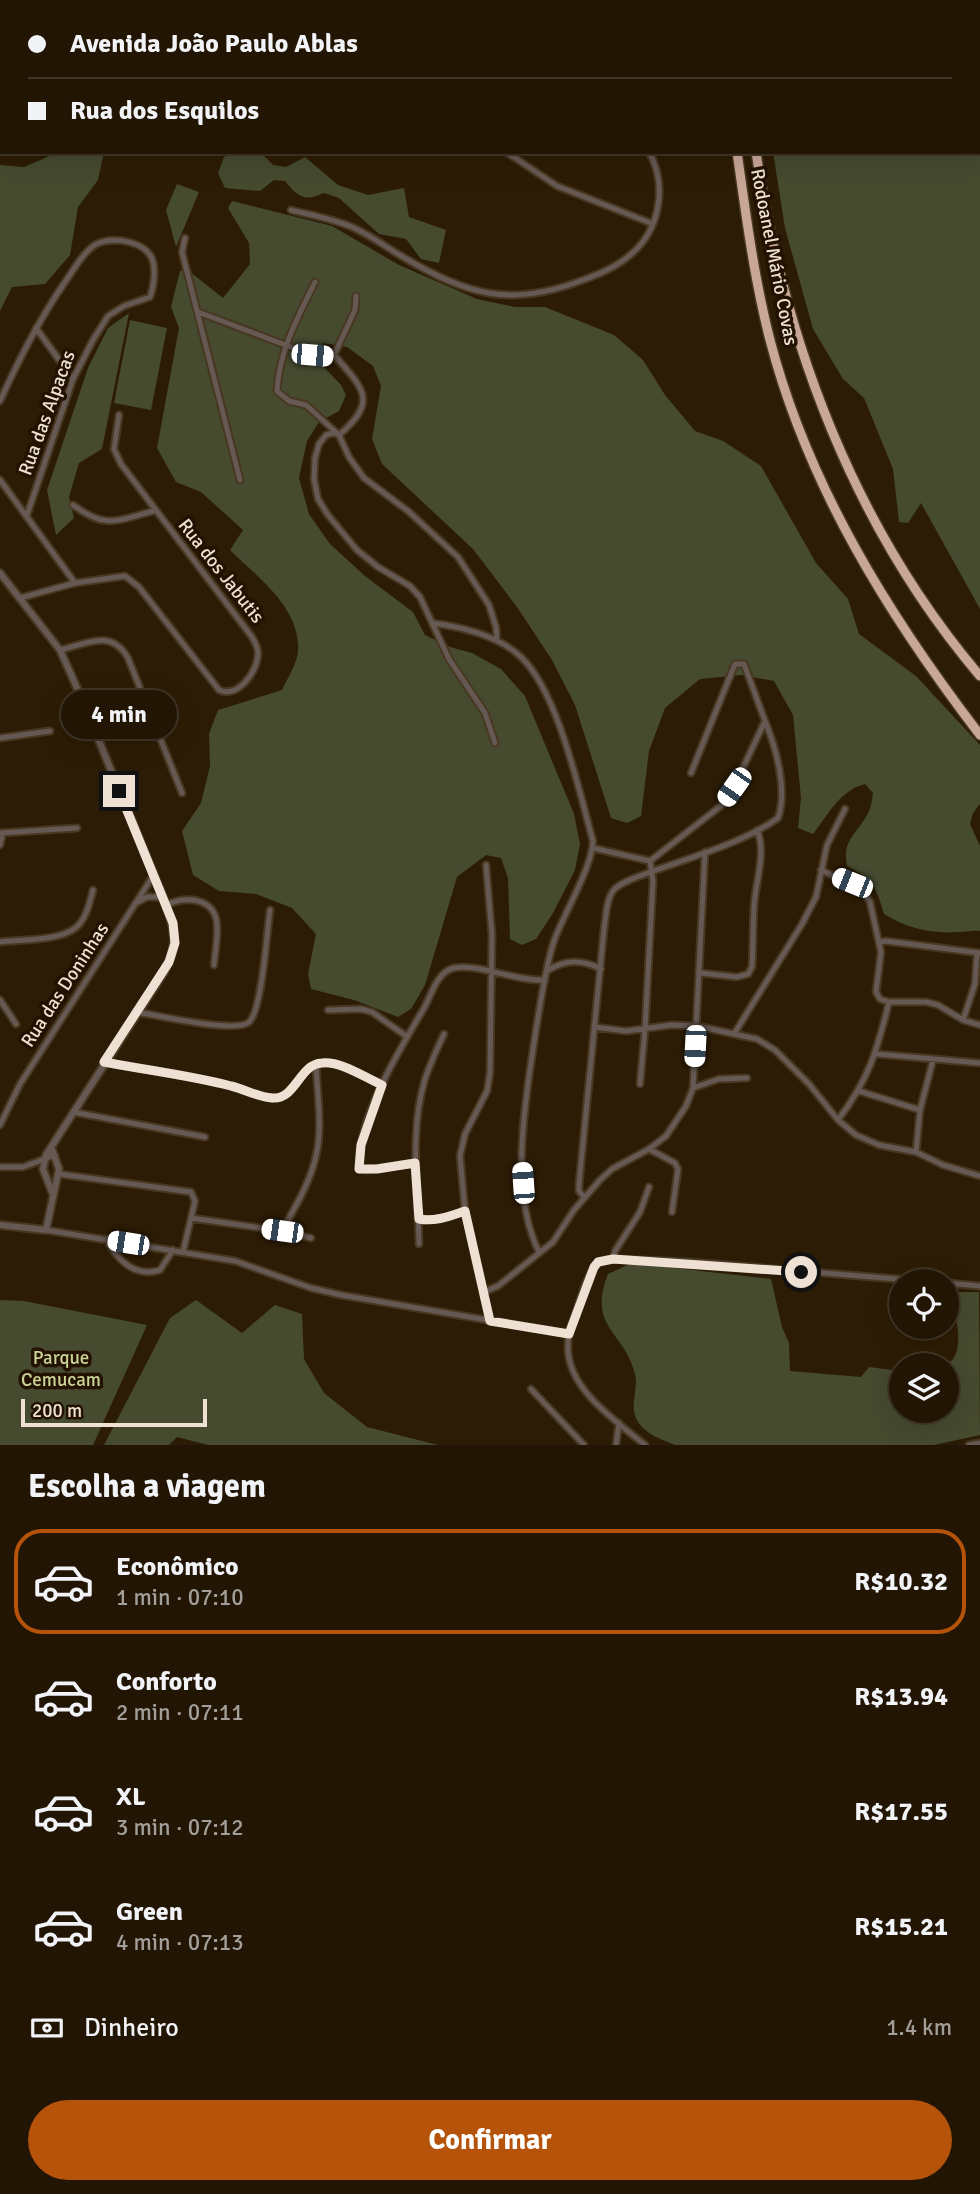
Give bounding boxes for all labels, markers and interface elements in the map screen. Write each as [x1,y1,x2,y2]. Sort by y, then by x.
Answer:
text: Avenida João Paulo Ablas [70,28,358,60]
text: Rua dos Esquilos [70,95,259,127]
street label: Rodoanel Mário Covas [745,167,803,347]
car [291,343,334,367]
street label: Rua das Alpacas [13,347,81,479]
street label: Rua dos Jabutis [173,514,269,628]
callout: 4 min [61,690,177,738]
text: 4 min [91,700,147,729]
car [714,764,755,810]
route end [103,775,135,807]
car [829,865,876,901]
street label: Rua das Doninhas [16,918,114,1052]
car [684,1024,707,1068]
car [512,1161,535,1205]
car [260,1218,305,1244]
car [106,1229,151,1257]
route start [785,1256,817,1288]
map controls [889,1269,959,1423]
button: locate [889,1269,959,1339]
park label: Parque Cemucam [21,1346,101,1392]
button: layers [889,1353,959,1423]
scale bar [21,1396,206,1428]
text: 200 m [32,1399,82,1423]
text: Escolha a viagem [28,1467,266,1506]
icon: car [32,1550,95,1613]
text: Econômico [116,1551,239,1583]
text: R$10.32 [854,1566,948,1598]
text: 1 min · 07:10 [116,1583,244,1612]
icon: car [32,1665,95,1728]
text: Conforto [116,1666,217,1698]
text: R$13.94 [854,1681,948,1713]
text: 2 min · 07:11 [116,1698,244,1727]
icon: car [32,1780,95,1843]
text: XL [116,1781,146,1813]
text: R$17.55 [854,1796,948,1828]
text: 3 min · 07:12 [116,1813,244,1842]
icon: car [32,1895,95,1958]
text: Green [116,1896,183,1928]
text: R$15.21 [854,1911,948,1943]
text: 4 min · 07:13 [116,1928,244,1957]
icon: cash [28,2009,66,2047]
text: Dinheiro [84,2012,179,2044]
text: 1.4 km [886,2013,952,2042]
button: Confirmar [28,2100,952,2180]

